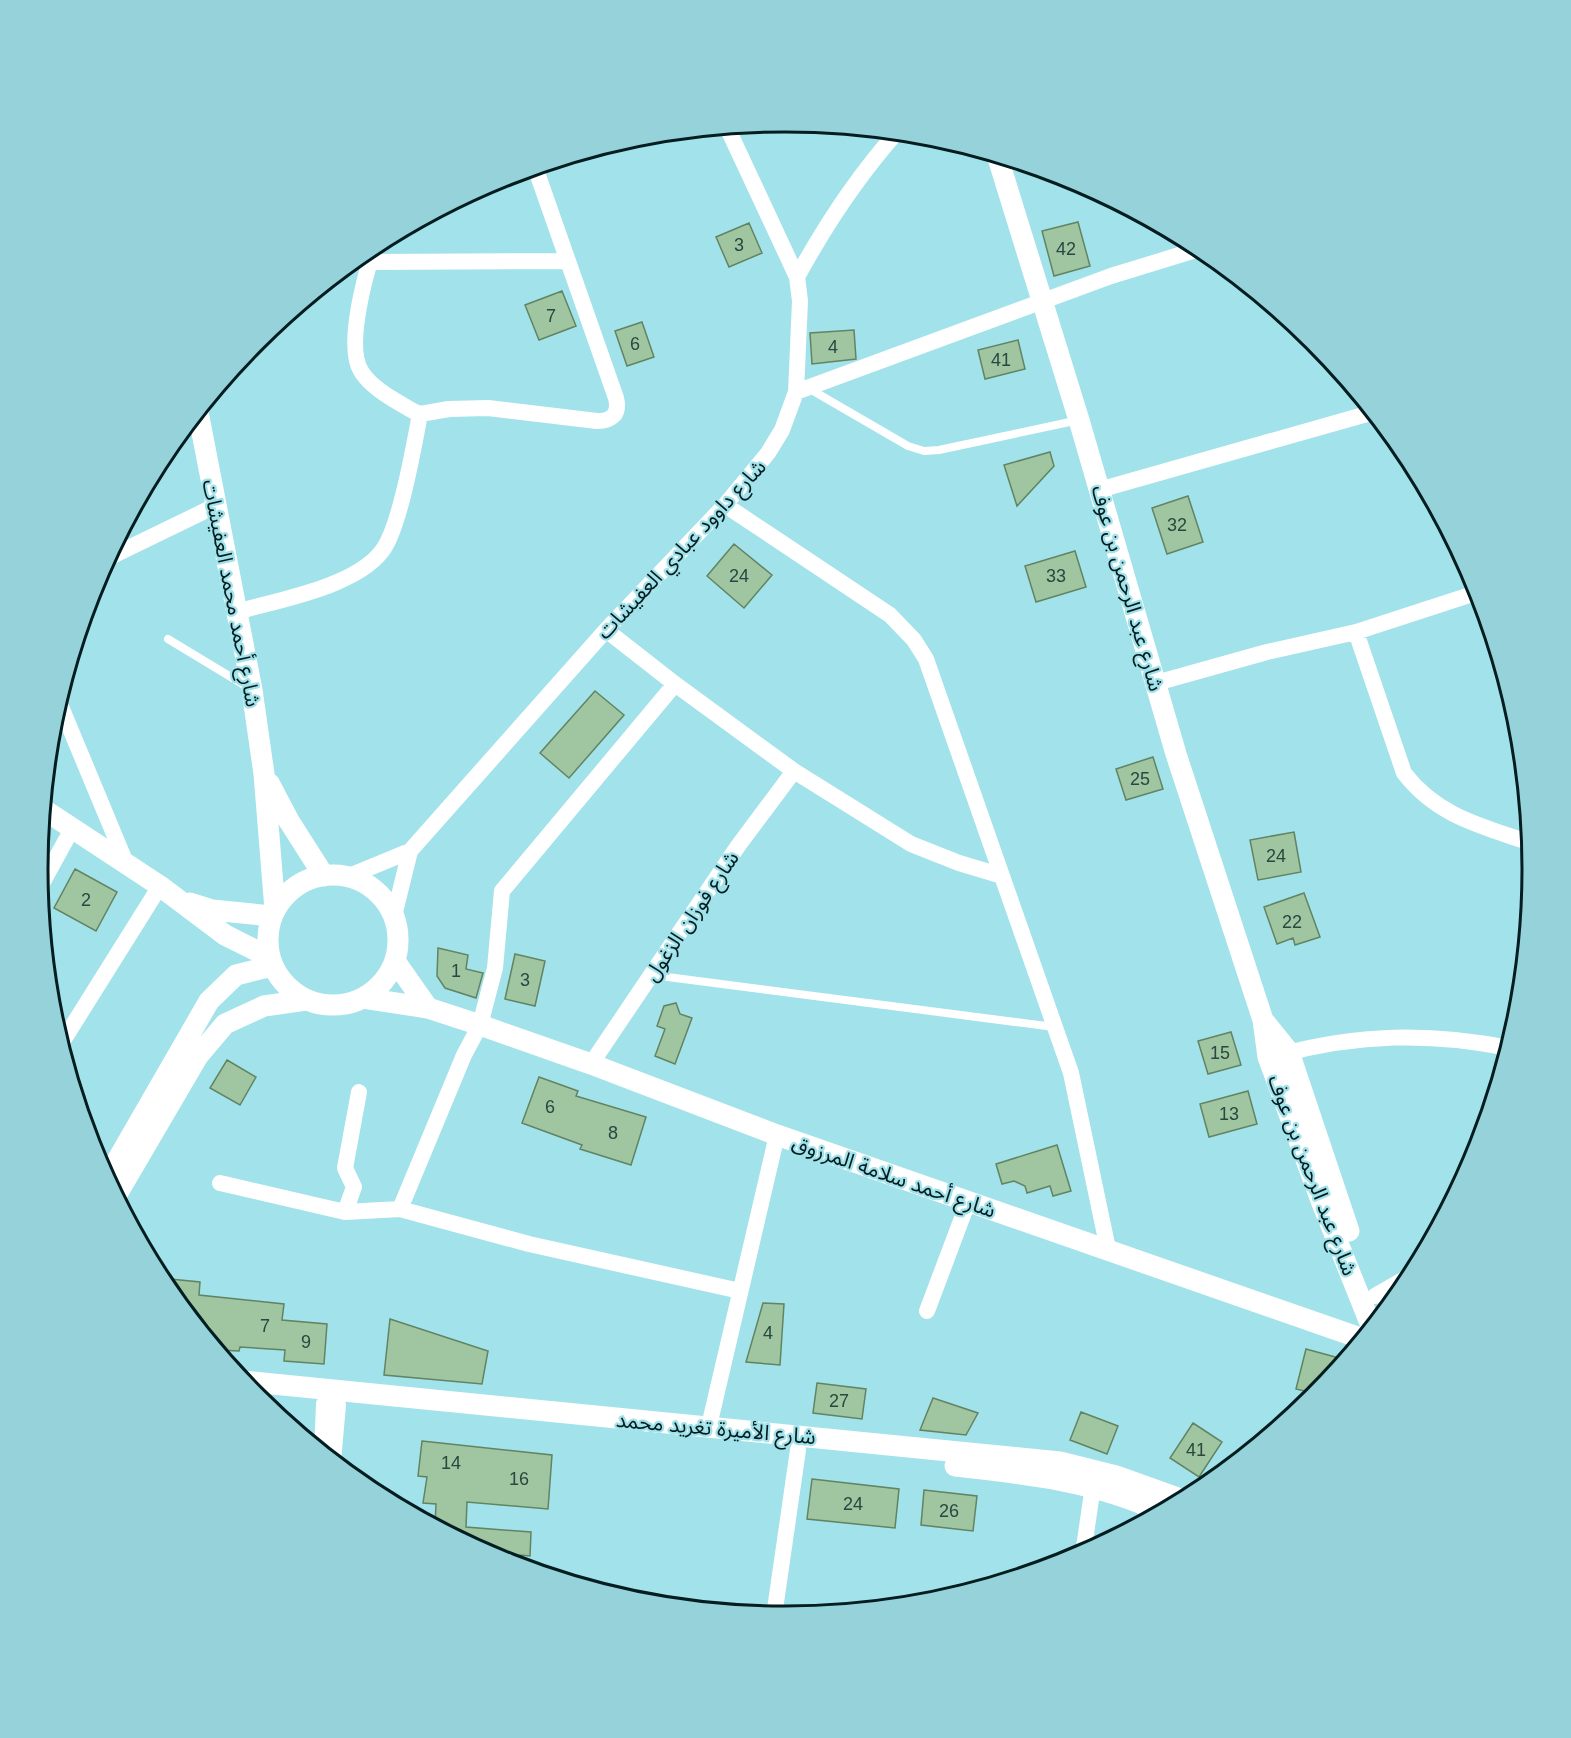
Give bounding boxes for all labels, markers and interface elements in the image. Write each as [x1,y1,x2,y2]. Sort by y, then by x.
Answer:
house number: 3 [734,235,744,255]
house number: 42 [1056,239,1076,259]
house number: 7 [546,306,556,326]
house number: 6 [630,334,640,354]
house number: 4 [828,337,838,357]
house number: 41 [991,350,1011,370]
street label: شارع داوود عبادي العفيشات [592,455,774,647]
street label: شارع أحمد محمد العفيشات [195,477,266,709]
street label: شارع عبد الرحمن بن عوف [1084,482,1168,695]
house number: 32 [1167,515,1187,535]
house number: 24 [729,566,749,586]
house number: 33 [1046,566,1066,586]
house number: 25 [1130,769,1150,789]
house number: 24 [1266,846,1286,866]
street label: شارع فوزان الزغول [639,847,746,988]
house number: 2 [81,890,91,910]
house number: 22 [1282,912,1302,932]
house number: 1 [451,961,461,981]
house number: 3 [520,970,530,990]
house number: 15 [1210,1043,1230,1063]
street label: شارع عبد الرحمن بن عوف [1260,1071,1362,1280]
house number: 6 [545,1097,555,1117]
house number: 13 [1219,1104,1239,1124]
house number: 8 [608,1123,618,1143]
street label: شارع أحمد سلامة المرزوق [788,1130,999,1225]
house number: 7 [260,1316,270,1336]
house number: 4 [763,1323,773,1343]
house number: 9 [301,1332,311,1352]
house number: 27 [829,1391,849,1411]
street label: شارع الأميرة تغريد محمد [615,1408,817,1452]
house number: 41 [1186,1440,1206,1460]
house number: 14 [441,1453,461,1473]
house number: 16 [509,1469,529,1489]
house number: 24 [843,1494,863,1514]
house number: 26 [939,1501,959,1521]

